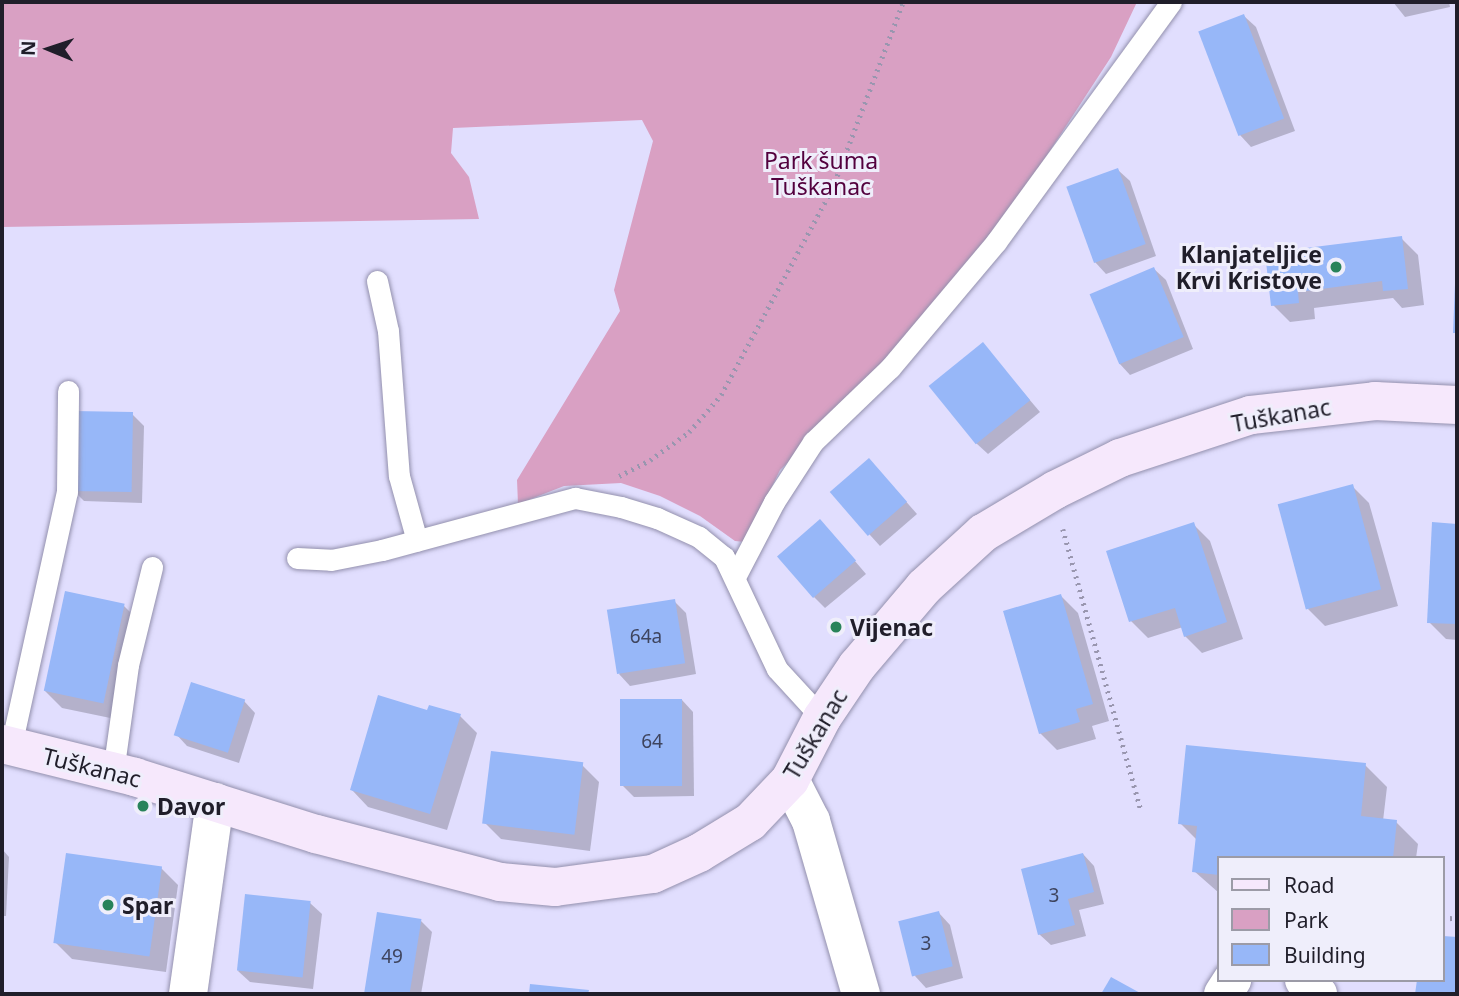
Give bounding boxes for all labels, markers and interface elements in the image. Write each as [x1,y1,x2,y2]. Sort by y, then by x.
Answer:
north arrow [14,14,84,84]
text: N [15,40,41,56]
park label: Park šuma Tuškanac [764,146,878,200]
place label: Klanjateljice Krvi Kristove [1176,240,1322,294]
marker: Klanjateljice Krvi Kristove [1328,259,1344,275]
street label: Tuškanac [1229,393,1333,437]
place label: Vijenac [850,613,933,641]
marker: Vijenac [828,619,844,635]
house number: 64a [630,626,662,648]
street label: Tuškanac [777,684,853,784]
house number: 64 [641,731,663,753]
street label: Tuškanac [40,741,144,793]
place label: Davor [157,792,225,820]
marker: Davor [135,798,151,814]
legend [1218,856,1445,982]
text: Road [1284,871,1334,899]
house number: 3 [1049,885,1059,907]
place label: Spar [122,891,173,919]
marker: Spar [100,897,116,913]
text: Park [1284,906,1328,934]
house number: 3 [921,933,931,955]
text: Building [1284,941,1366,969]
house number: 49 [381,946,403,968]

